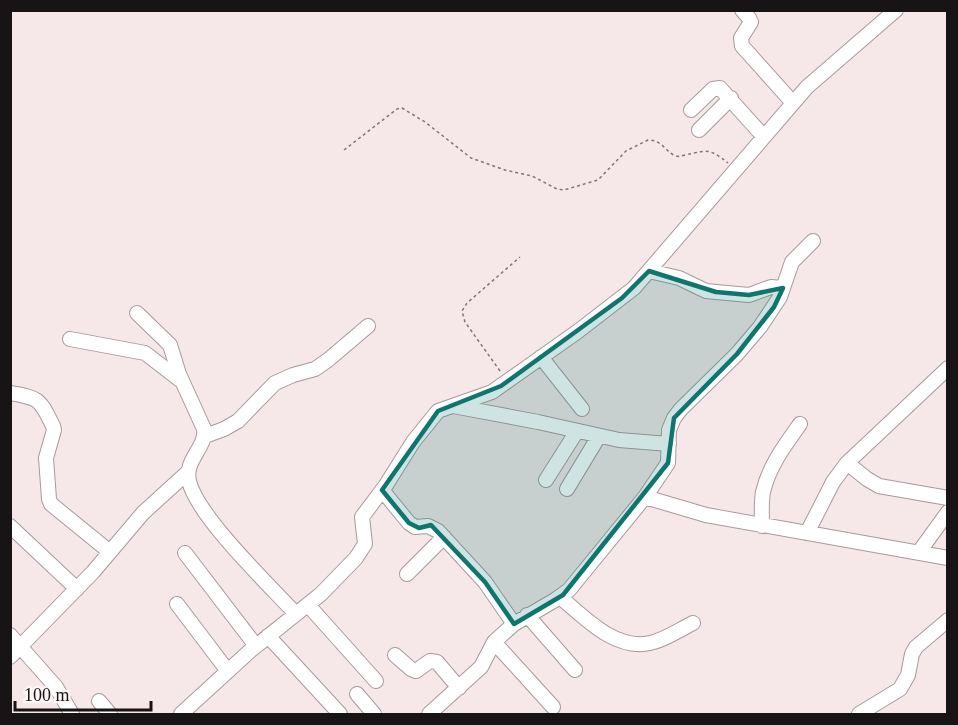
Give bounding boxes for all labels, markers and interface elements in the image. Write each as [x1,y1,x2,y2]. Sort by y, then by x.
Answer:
scale bar [15,674,152,712]
text: 100 m [24,685,70,705]

